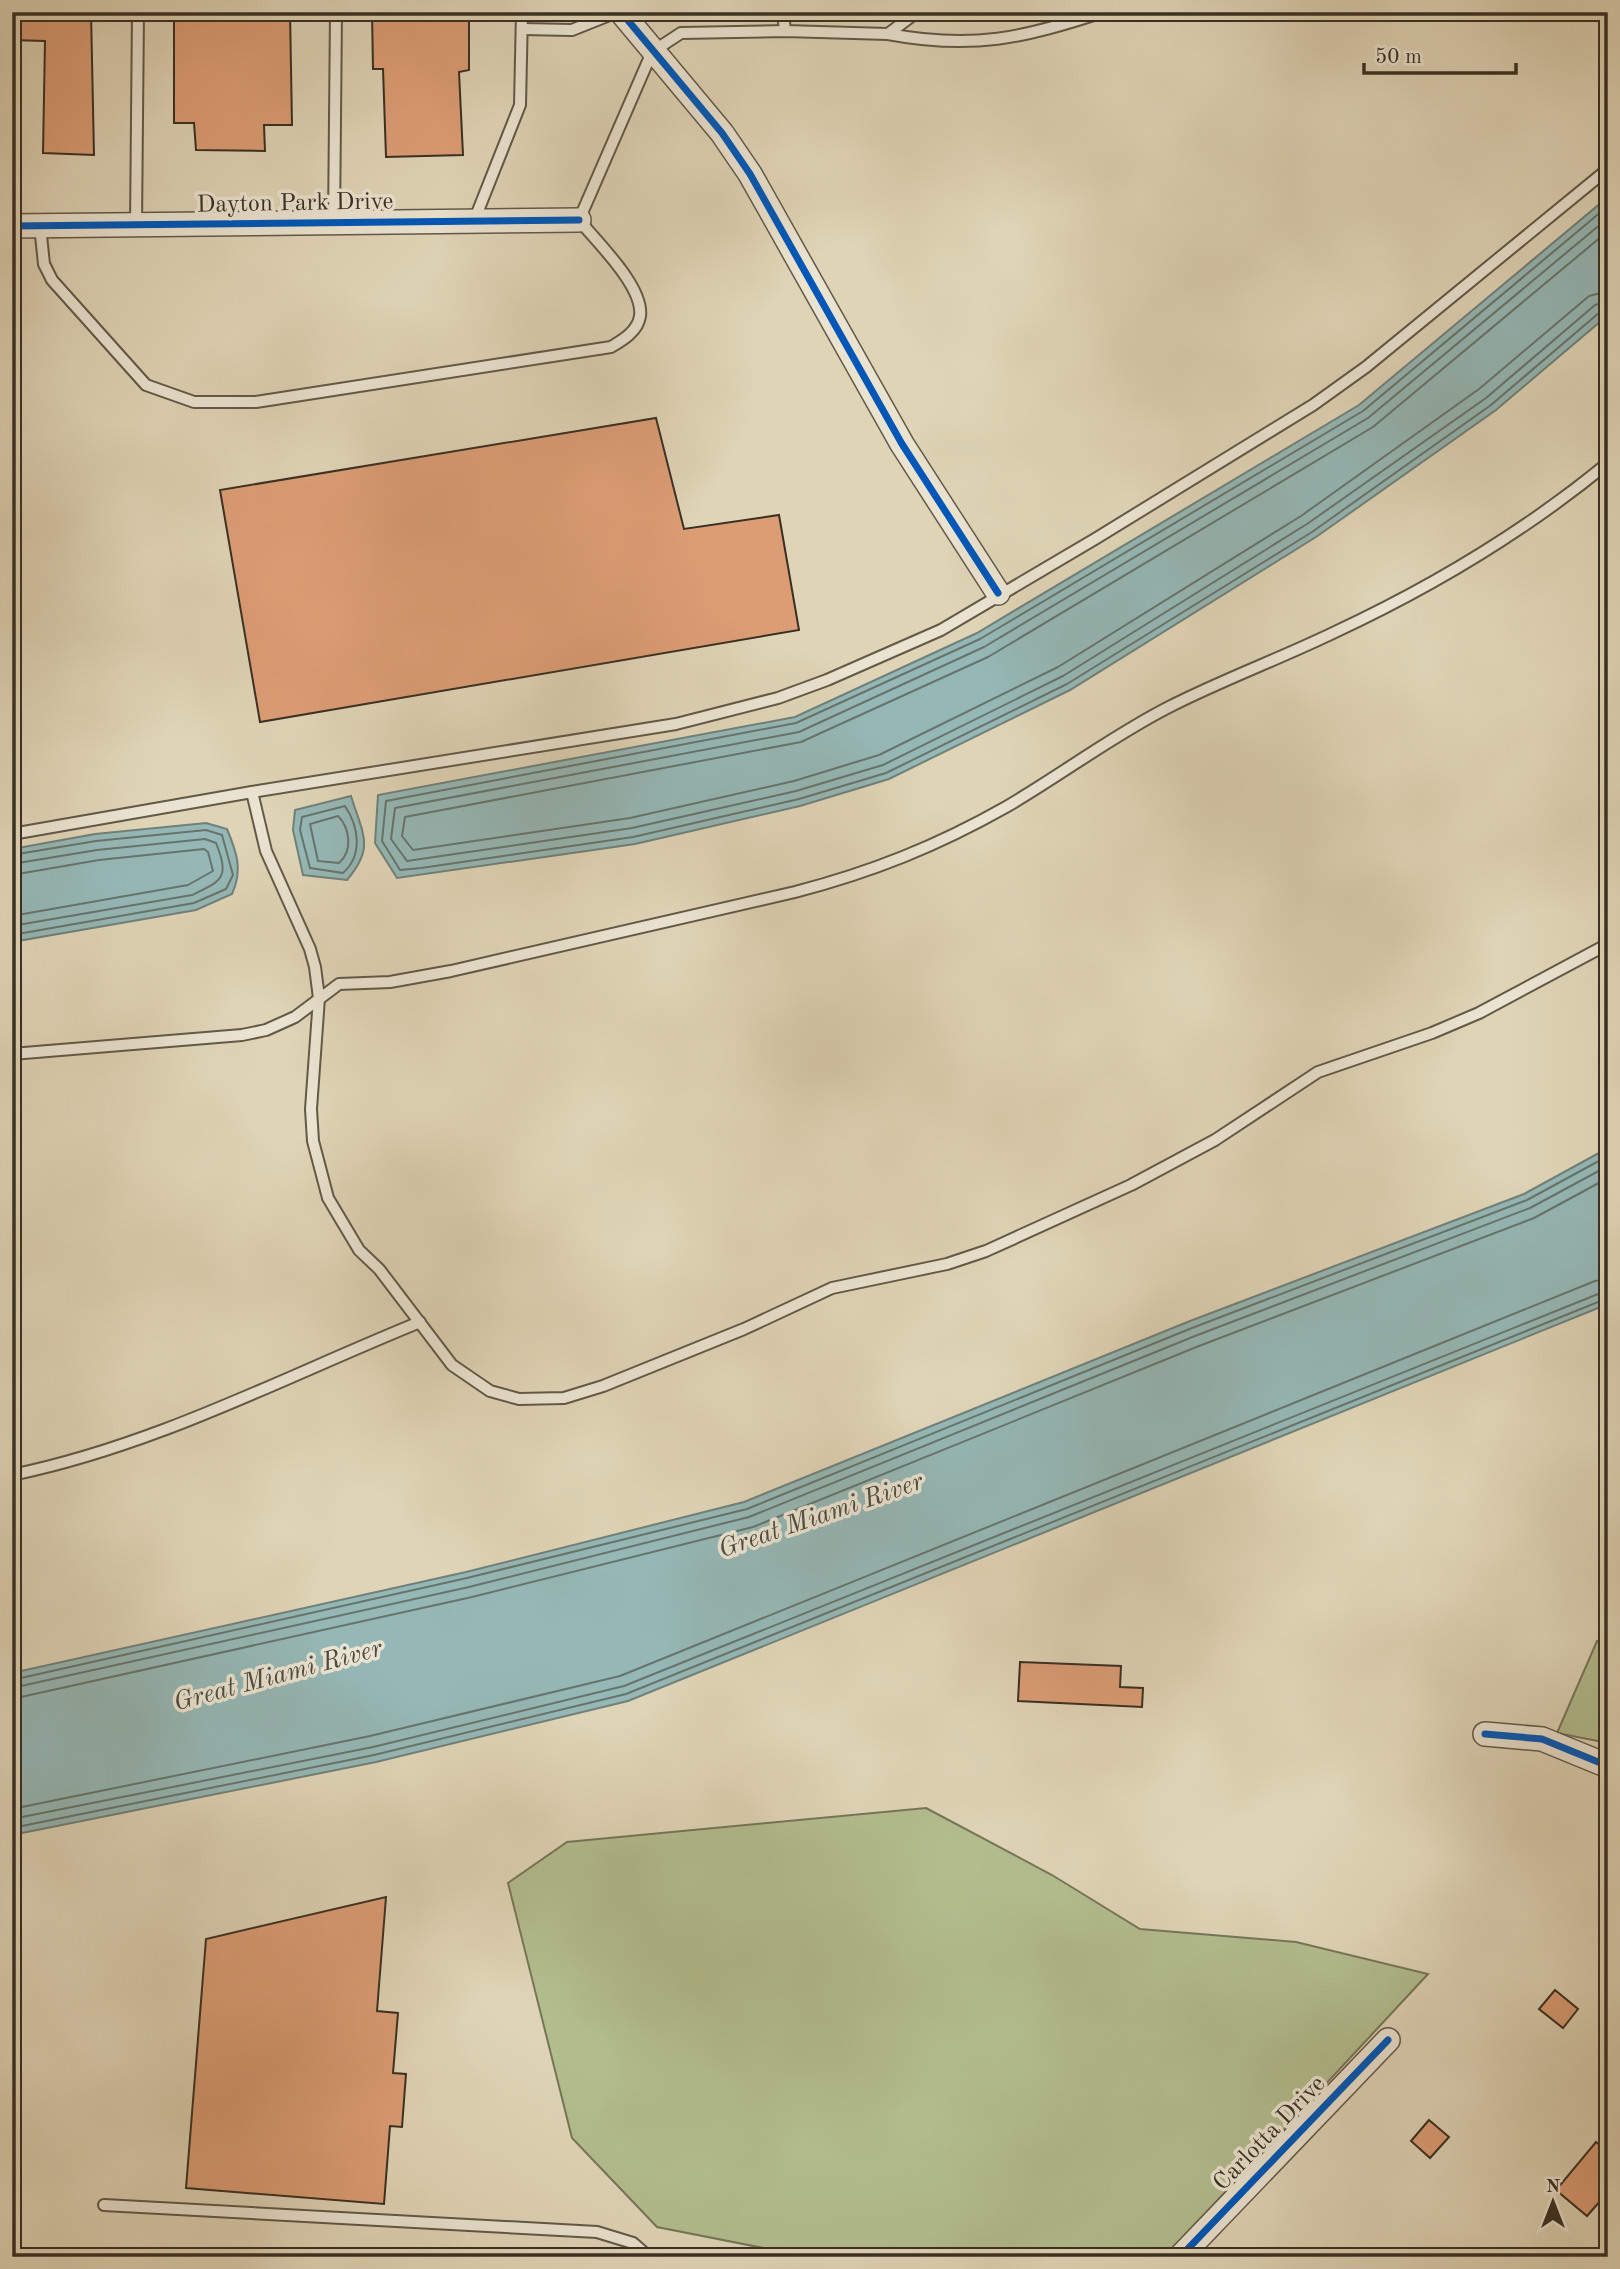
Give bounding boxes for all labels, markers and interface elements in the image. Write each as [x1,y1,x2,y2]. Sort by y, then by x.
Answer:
scale bar [1364,32,1517,76]
text: 50 m [1375,47,1422,68]
street label: Dayton Park Drive [196,190,394,218]
water label: Great Miami River [715,1468,928,1563]
water label: Great Miami River [171,1635,386,1716]
street label: Carlotta Drive [1210,2072,1330,2196]
north arrow [1518,2168,1588,2238]
text: N [1546,2178,1561,2197]

